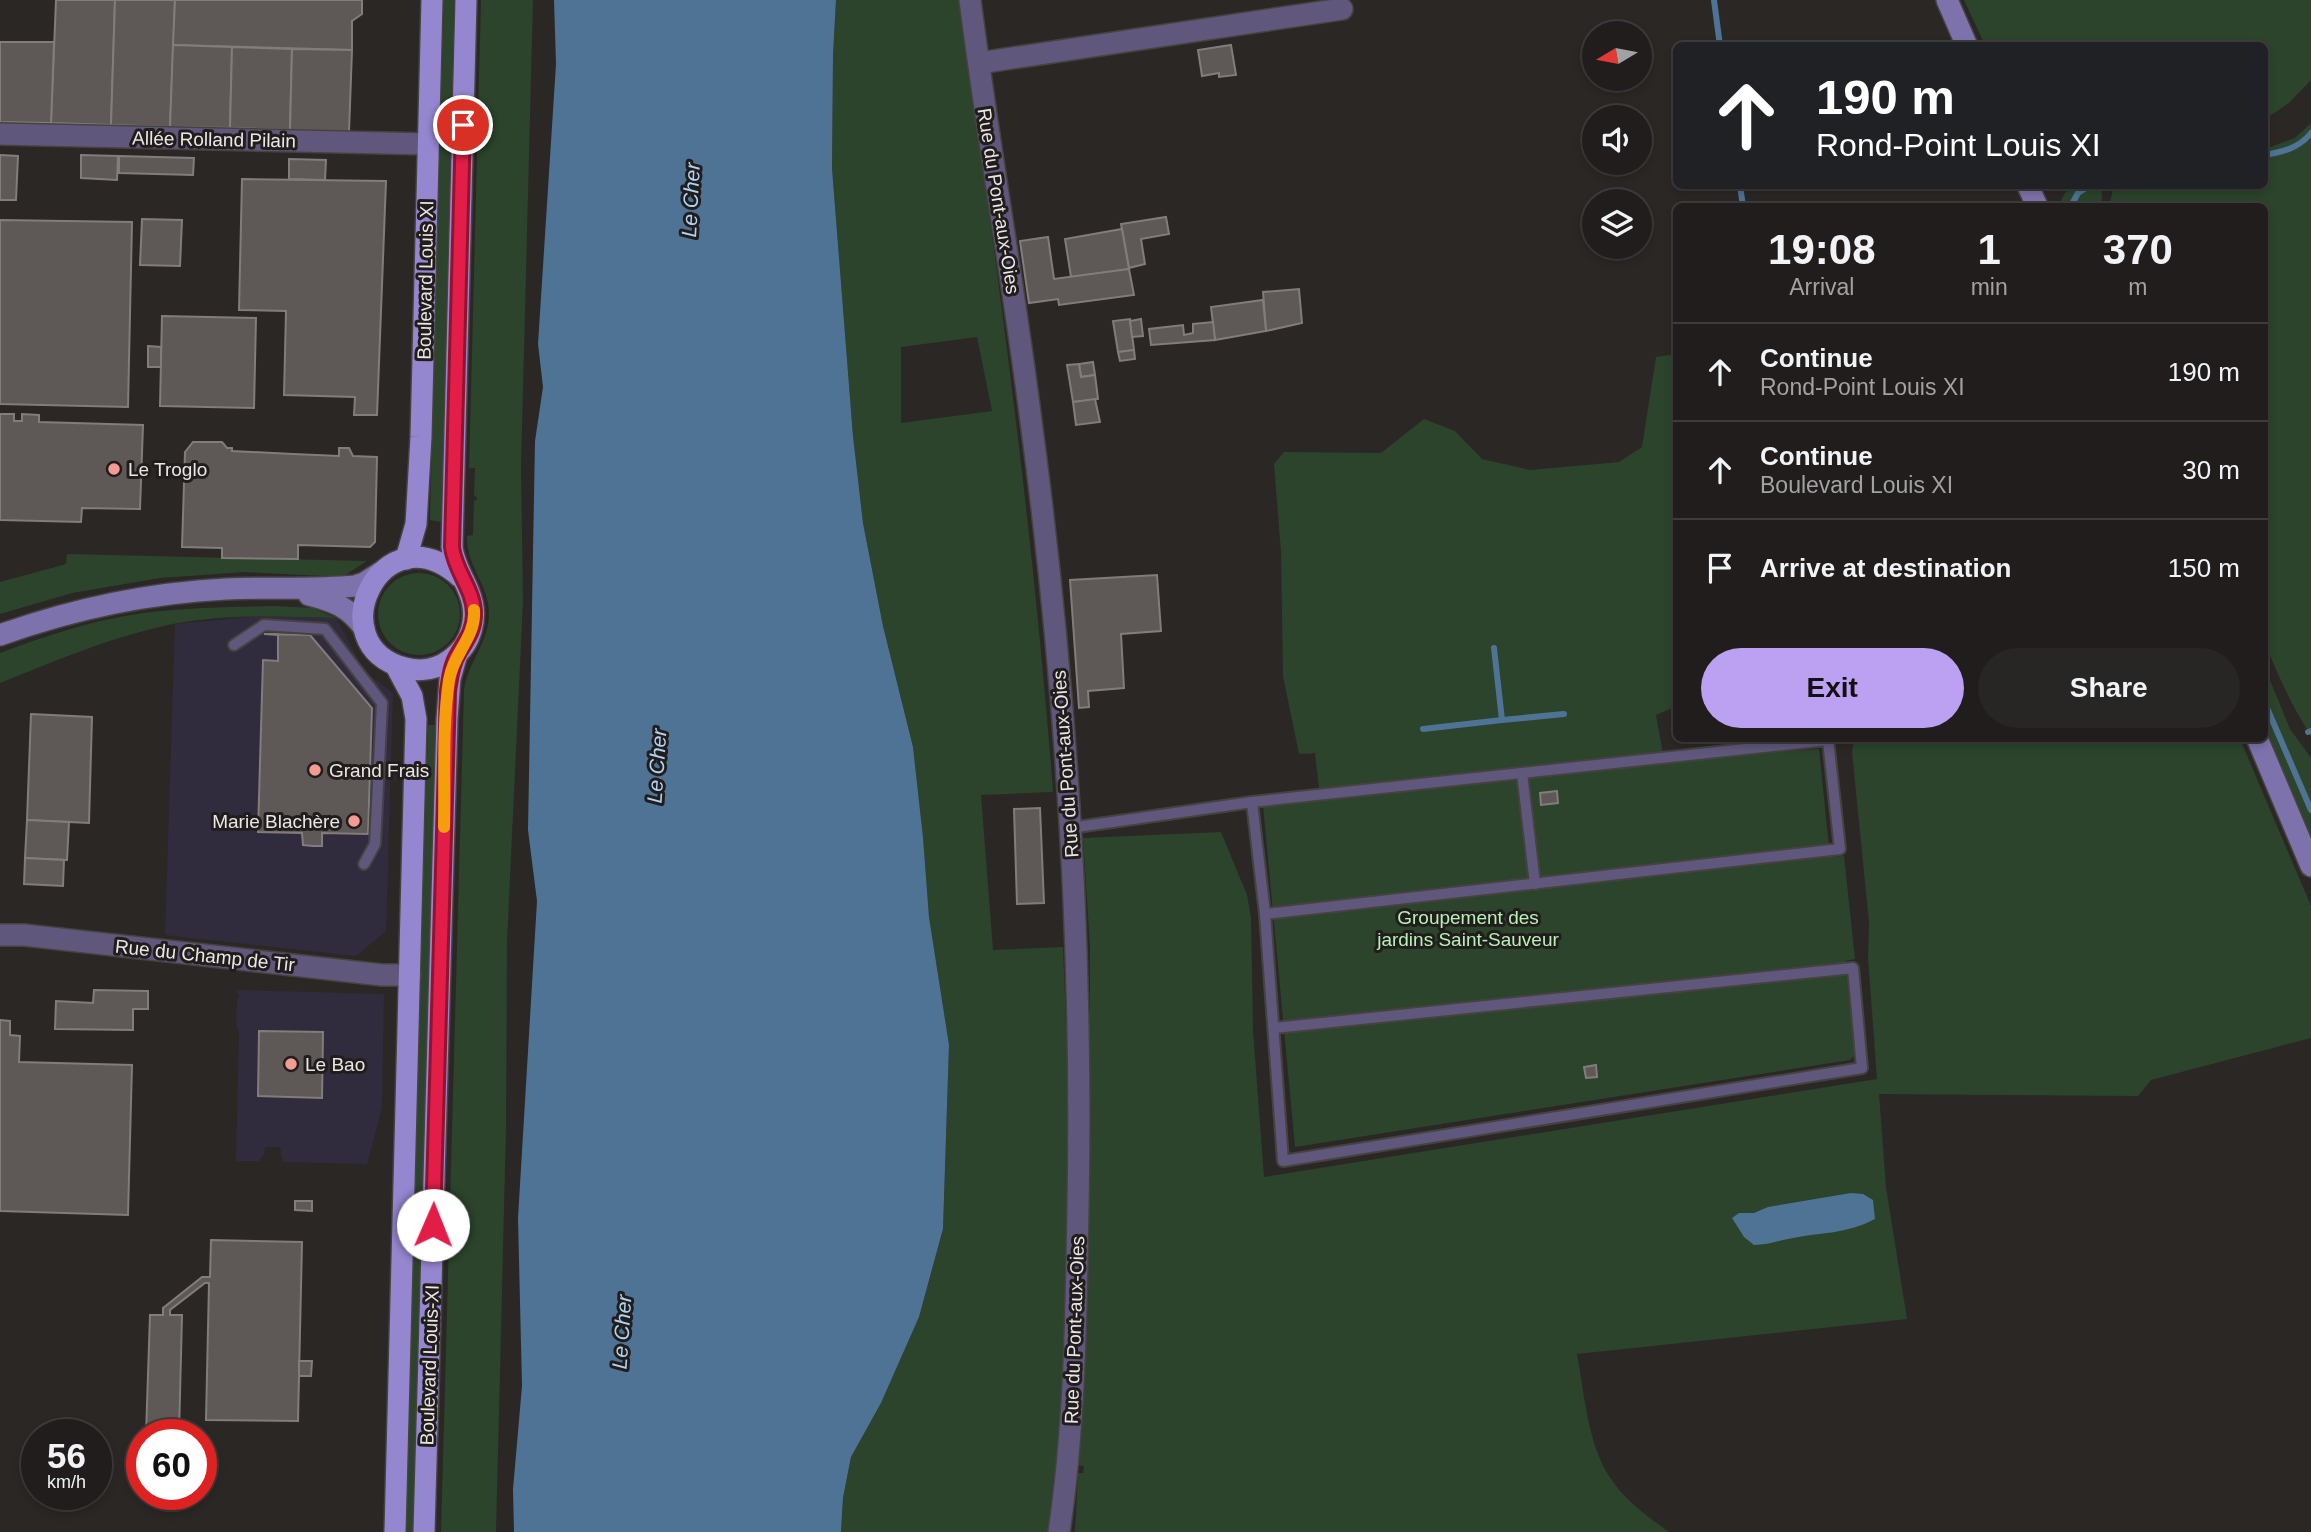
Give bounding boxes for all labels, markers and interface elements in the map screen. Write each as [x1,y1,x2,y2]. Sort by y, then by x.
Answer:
north arrow [1582,21,1652,91]
map controls [1582,21,1652,259]
icon: ahead [1701,70,1792,161]
text: 190 m [1816,70,1955,124]
pin [433,95,493,155]
button: sound [1582,105,1652,175]
icon: arrive [444,106,482,144]
street label: Rue du Pont-aux-Oies [973,107,1024,296]
text: Rond-Point Louis XI [1816,127,2101,163]
street label: Allée Rolland Pilain [132,128,296,151]
water label: Le Cher [677,161,704,238]
button: layers [1582,189,1652,259]
street label: Boulevard Louis XI [414,200,437,360]
text: 19:08 [1768,226,1876,273]
text: 1 [1977,226,2001,273]
text: 370 [2103,226,2173,273]
text: Arrival [1789,274,1854,300]
text: min [1971,274,2008,300]
text: m [2128,274,2147,300]
text: Continue [1760,343,1873,373]
icon: ahead [1701,353,1739,391]
text: 190 m [2168,357,2240,387]
text: Rond-Point Louis XI [1760,374,1965,400]
text: Continue [1760,441,1873,471]
icon: ahead [1701,451,1739,489]
text: 30 m [2182,455,2240,485]
place label: Le Troglo [128,459,207,480]
marker: Le Troglo [106,461,122,477]
text: Boulevard Louis XI [1760,472,1953,498]
icon: arrive [1701,549,1739,587]
text: Arrive at destination [1760,553,2011,583]
text: 150 m [2168,553,2240,583]
button: Exit [1701,648,1964,728]
button: Share [1978,648,2240,728]
street label: Rue du Pont-aux-Oies [1048,669,1083,858]
water label: Le Cher [642,727,671,804]
place label: Grand Frais [329,760,429,781]
marker: Grand Frais [307,762,323,778]
place label: Marie Blachère [212,811,340,832]
marker: Marie Blachère [346,813,362,829]
park label: Groupement des jardins Saint-Sauveur [1376,907,1559,950]
street label: Rue du Champ de Tir [114,936,297,975]
place label: Le Bao [305,1054,365,1075]
marker: Le Bao [283,1056,299,1072]
position arrow [396,1188,470,1262]
street label: Rue du Pont-aux-Oies [1061,1236,1088,1424]
street label: Boulevard Louis-XI [416,1284,443,1446]
water label: Le Cher [607,1293,636,1370]
speed limit sign: 60 [126,1419,217,1510]
text: 56 [47,1436,86,1475]
text: km/h [47,1472,86,1492]

